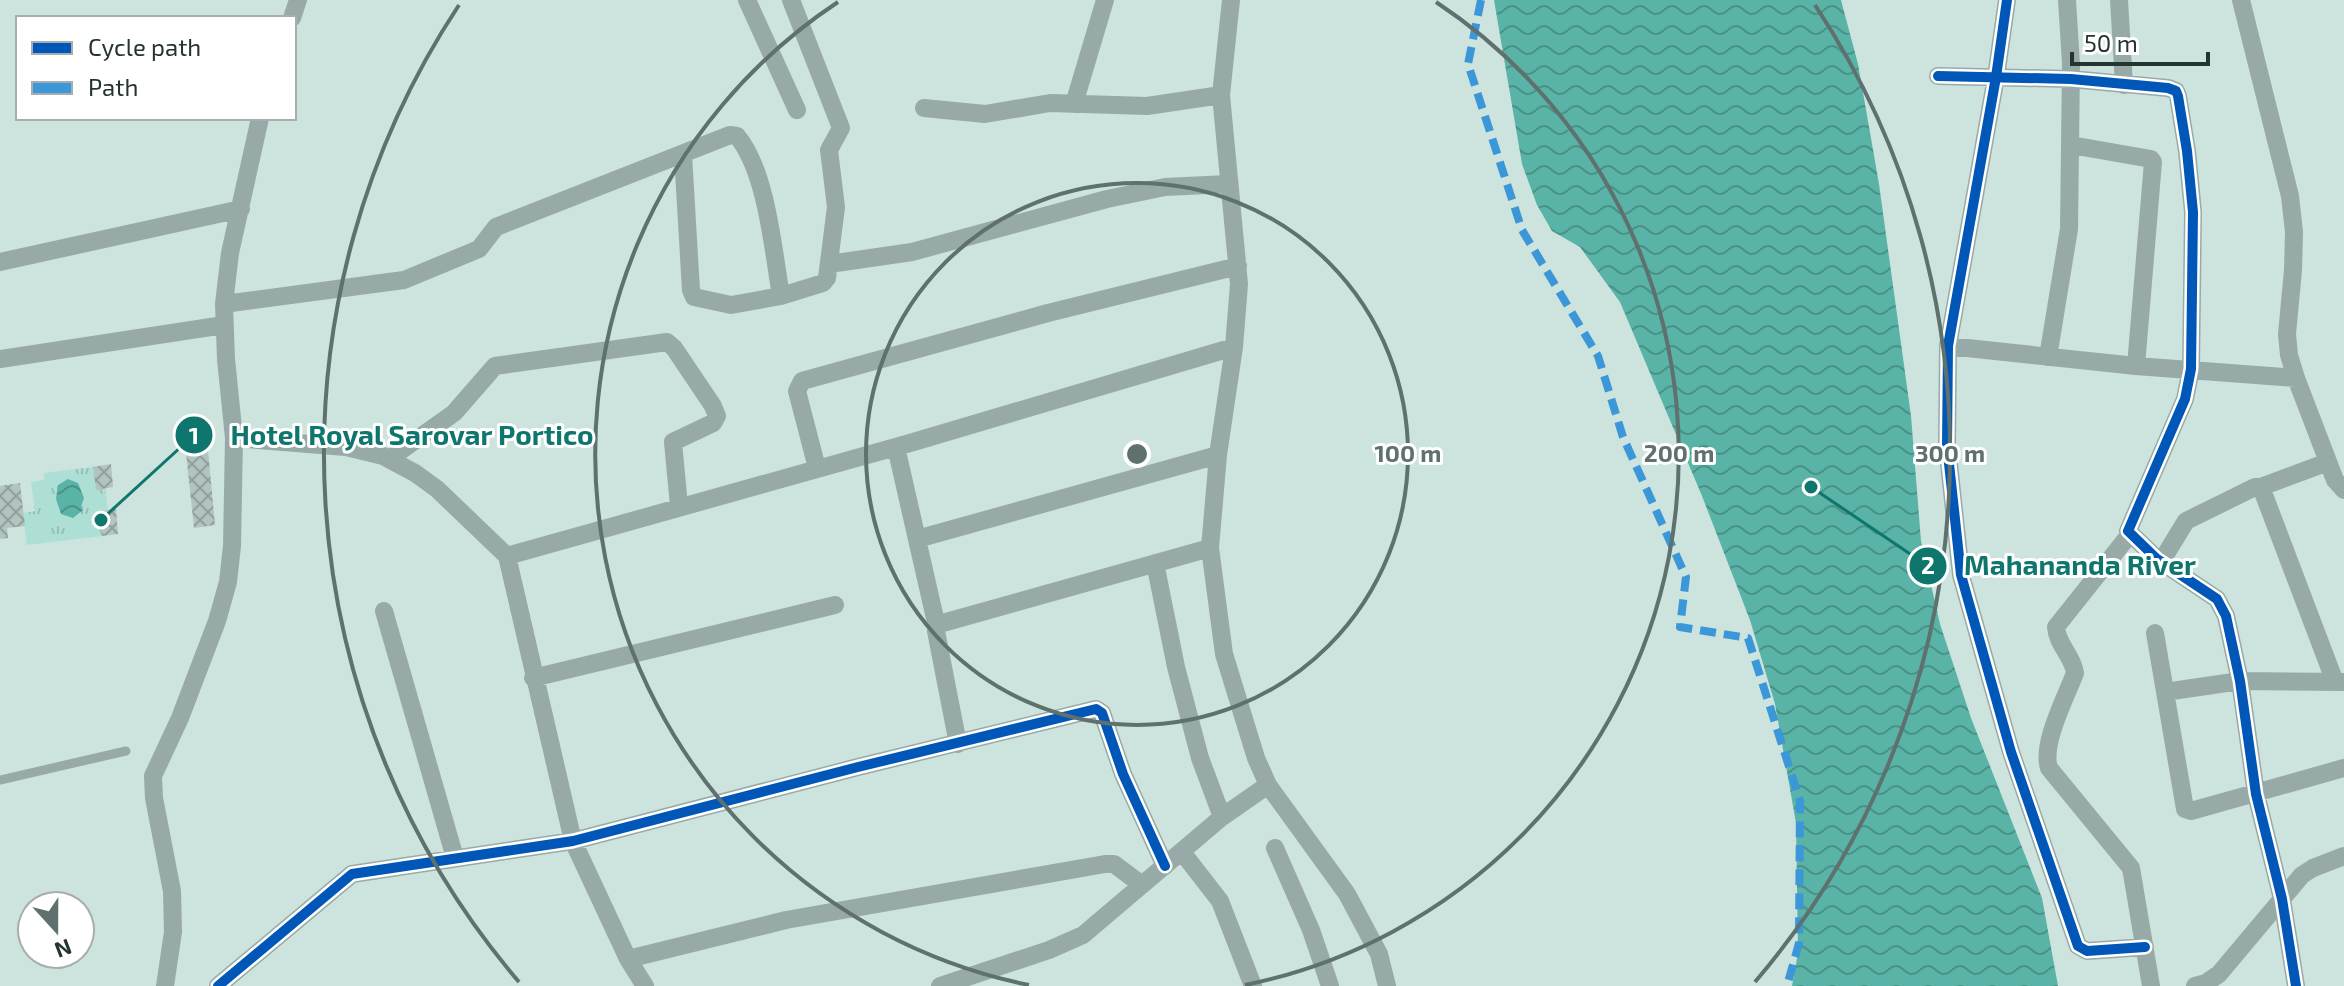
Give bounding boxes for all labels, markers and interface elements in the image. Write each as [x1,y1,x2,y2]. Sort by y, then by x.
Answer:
legend [16,16,296,120]
scale bar [2072,16,2208,66]
text: 50 m [2084,28,2138,57]
text: Cycle path [88,32,201,61]
text: Path [88,72,138,101]
callout: Hotel Royal Sarovar Portico [174,409,610,461]
text: Hotel Royal Sarovar Portico [230,417,594,451]
text: 1 [189,420,199,449]
text: 100 m [1375,438,1441,467]
text: 200 m [1644,438,1714,467]
text: 300 m [1915,438,1985,467]
centre of rings [1123,440,1151,468]
callout: Mahananda River [1908,540,2211,592]
text: Mahananda River [1964,547,2196,581]
text: 2 [1921,550,1935,579]
north arrow [16,890,96,970]
text: N [51,935,76,965]

